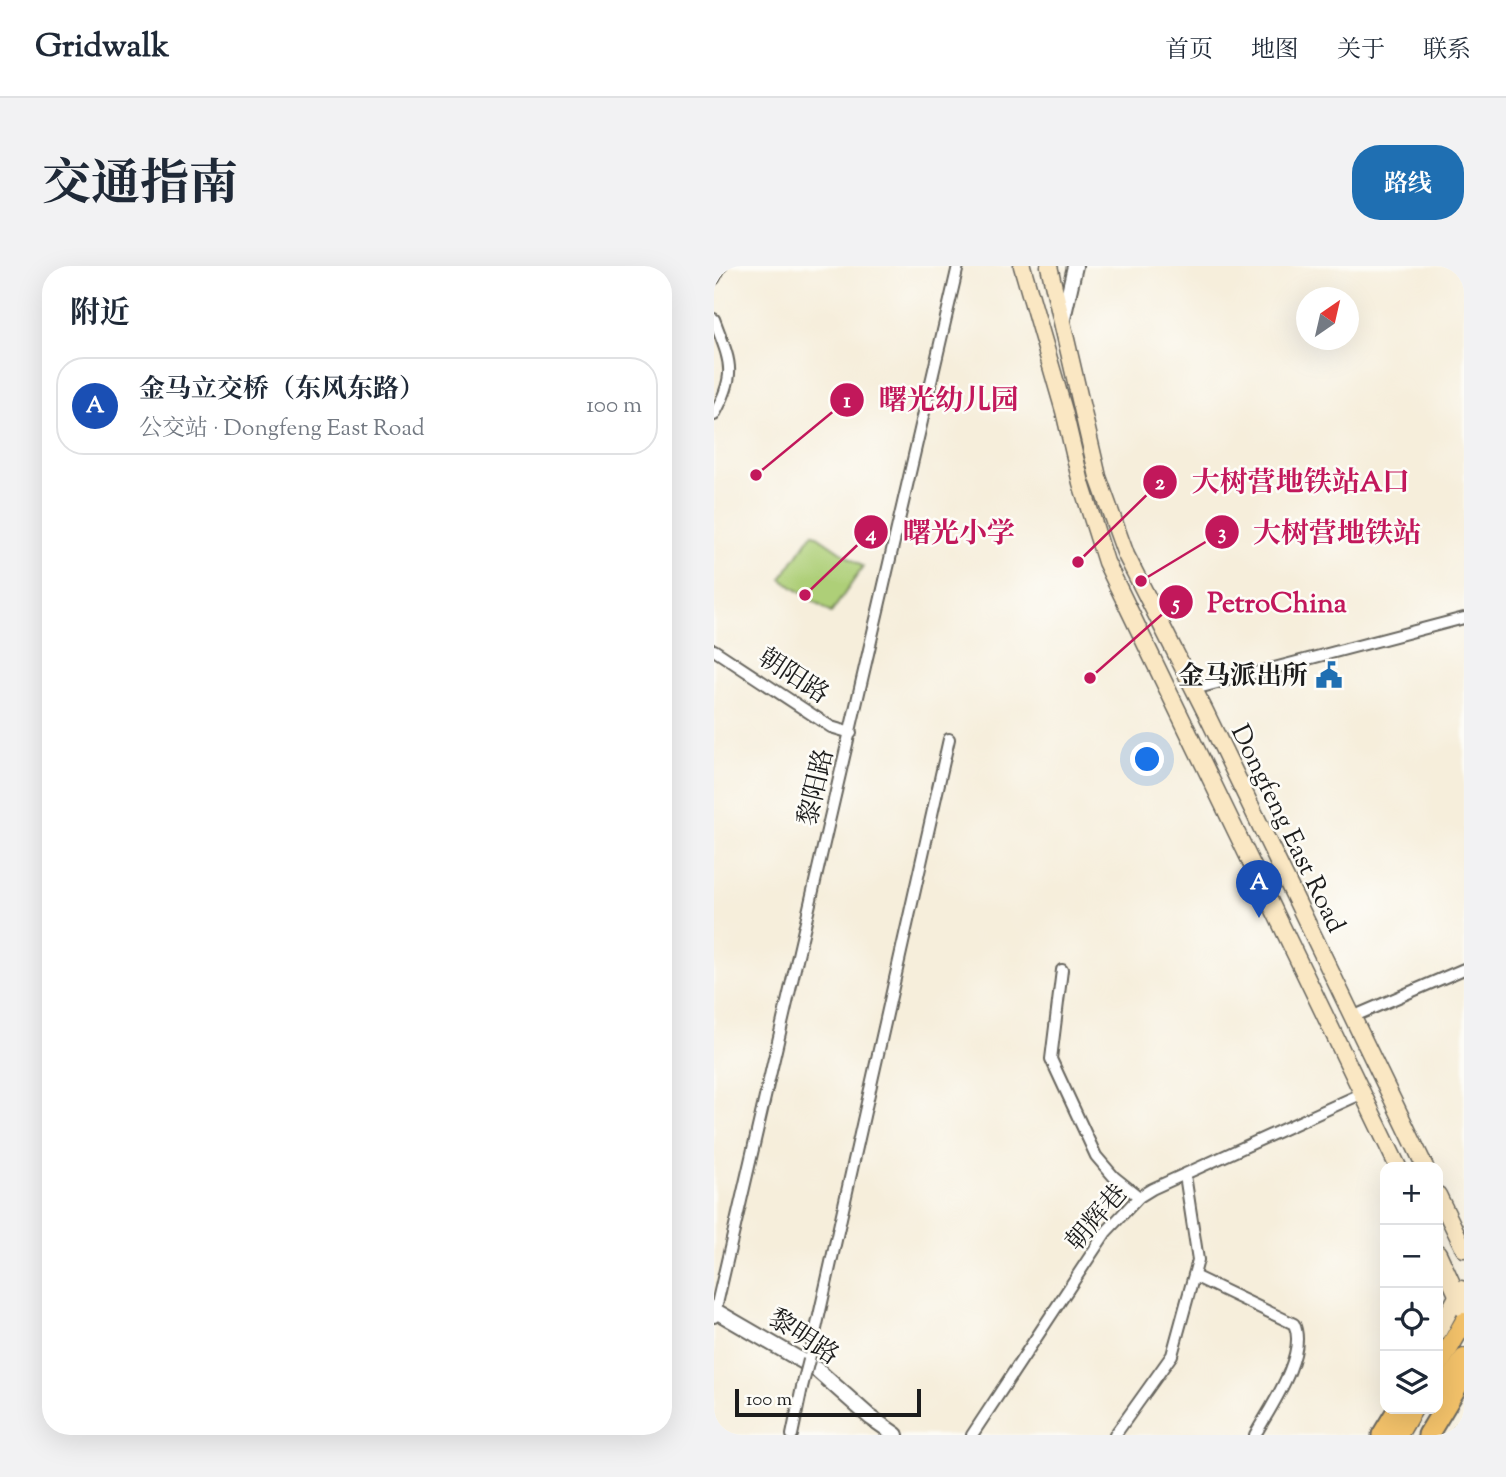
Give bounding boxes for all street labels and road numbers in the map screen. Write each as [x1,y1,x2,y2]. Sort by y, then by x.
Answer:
street label: 朝阳路 [750,640,835,714]
street label: Dongfeng East Road [1220,719,1353,940]
street label: 黎阳路 [791,745,844,830]
street label: 朝辉巷 [1058,1177,1137,1260]
street label: 黎明路 [760,1301,845,1375]

